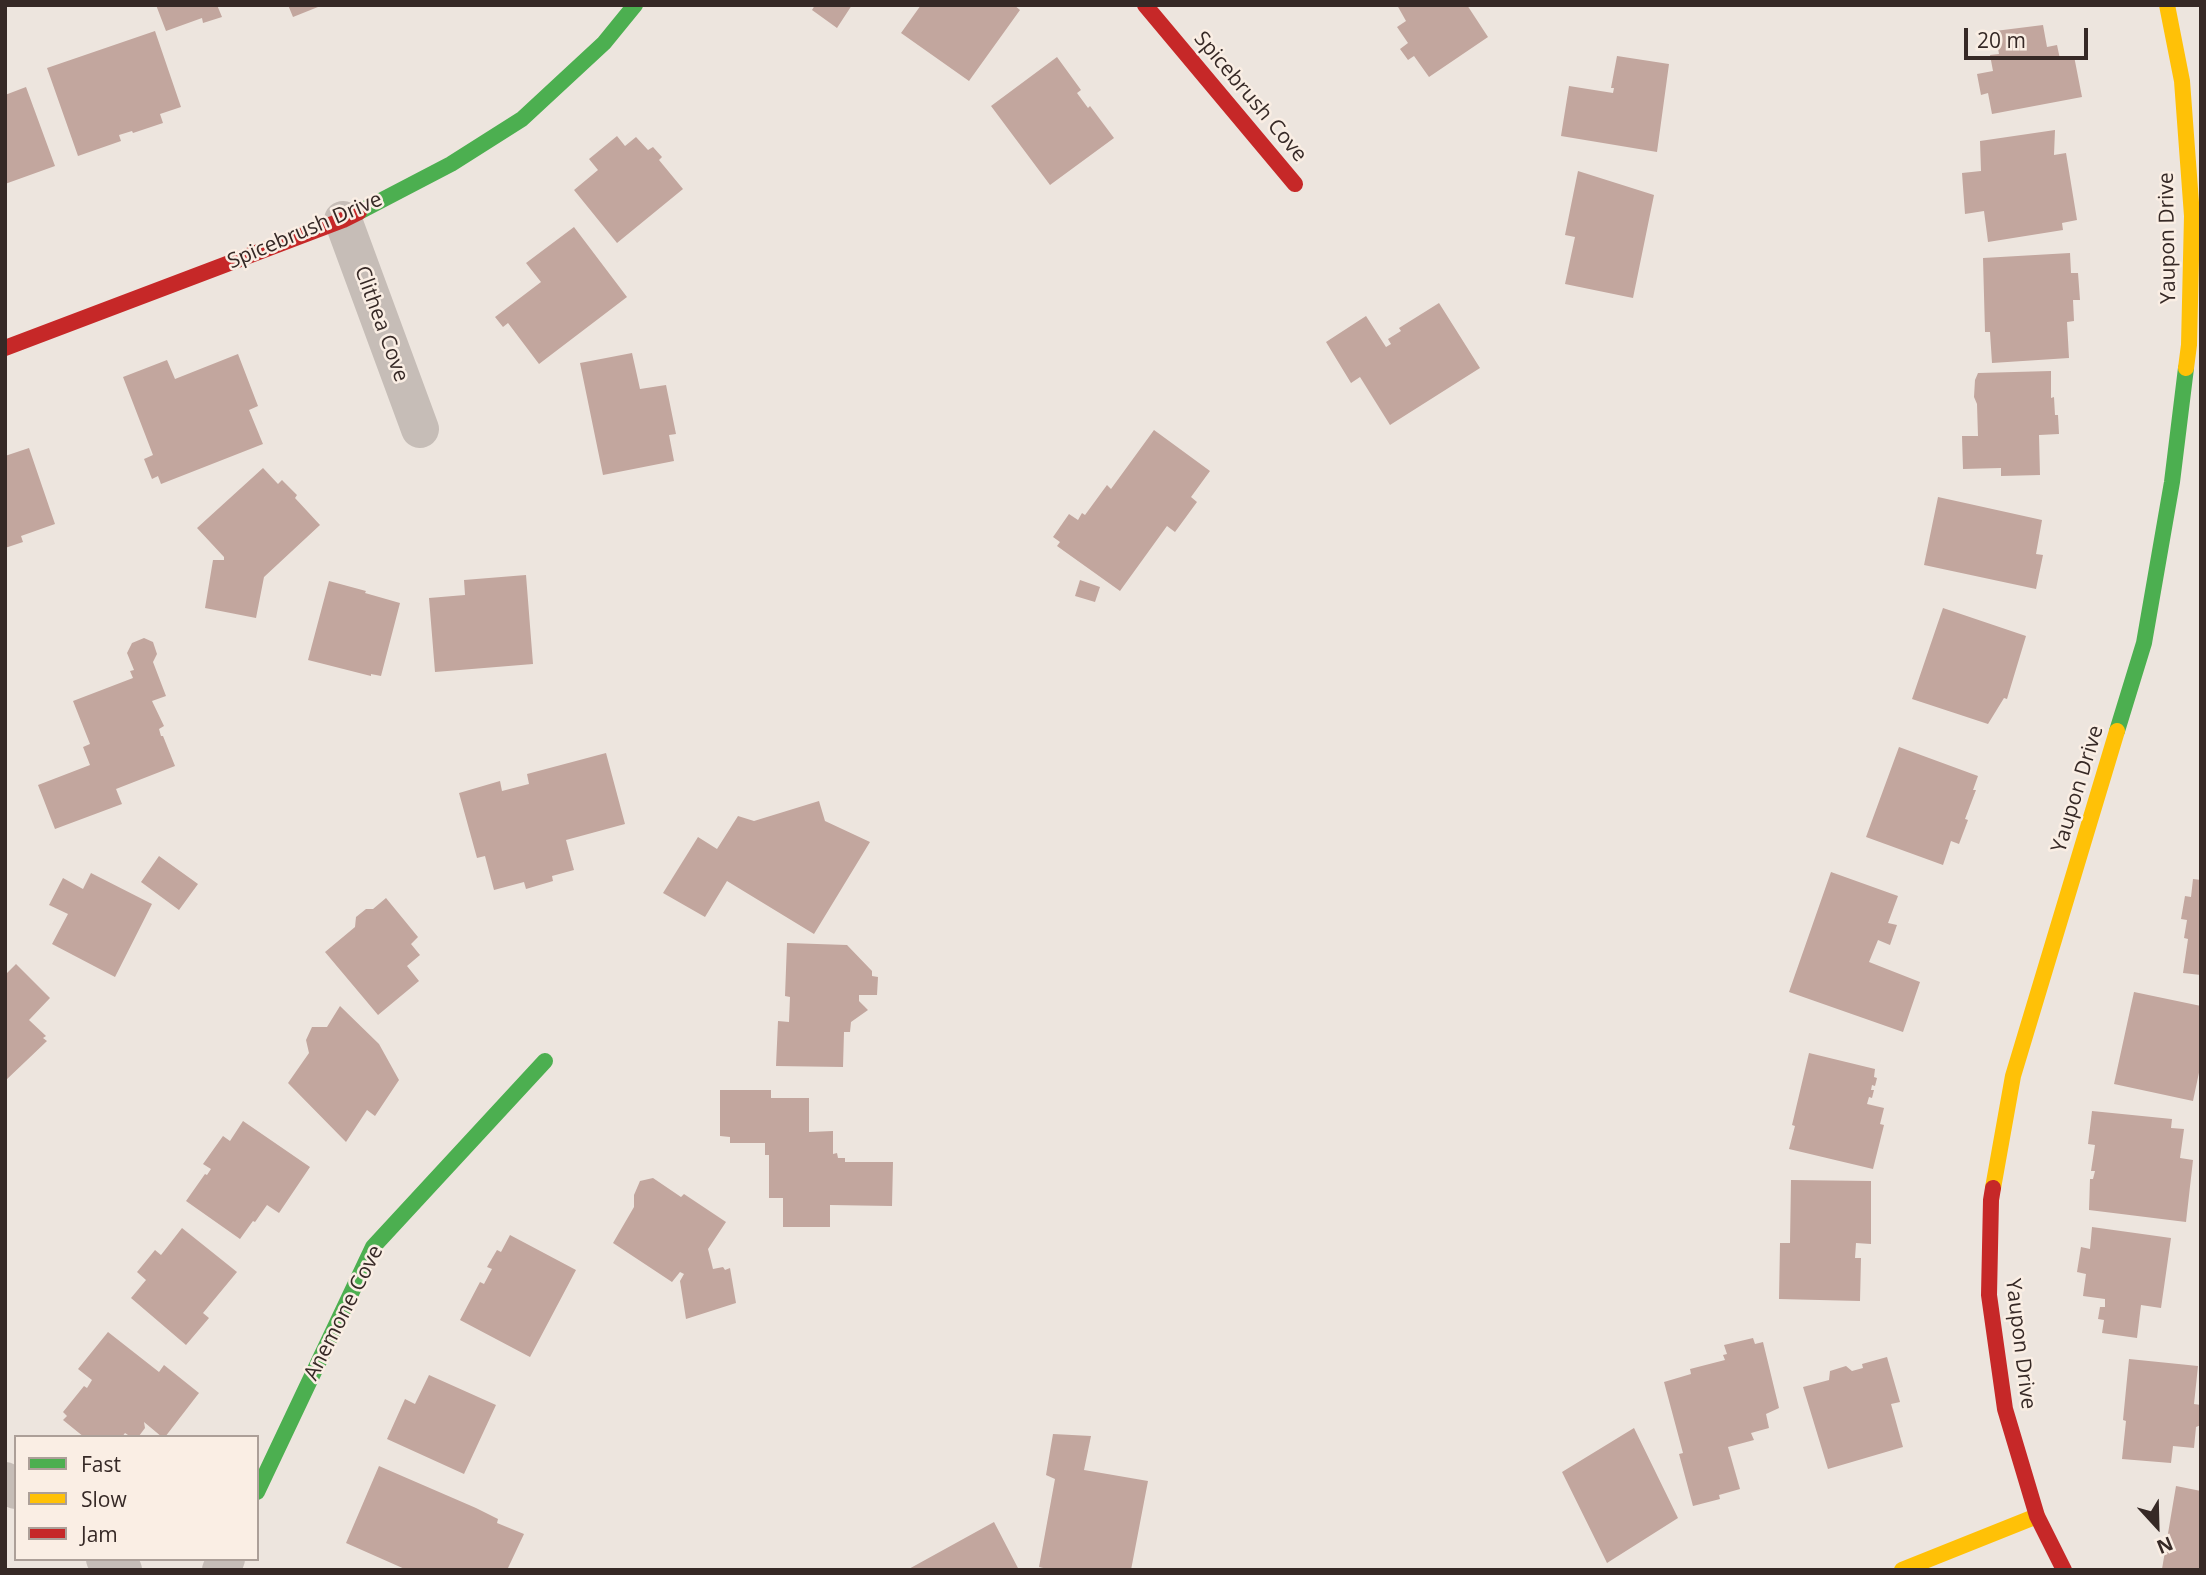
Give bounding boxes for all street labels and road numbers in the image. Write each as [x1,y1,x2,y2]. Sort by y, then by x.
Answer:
street label: Spicebrush Cove [1188,27,1312,167]
street label: Yaupon Drive [2154,172,2182,304]
street label: Spicebrush Drive [224,187,386,275]
street label: Clithea Cove [348,263,414,385]
street label: Yaupon Drive [2047,722,2109,856]
street label: Anemone Cove [299,1241,389,1385]
street label: Yaupon Drive [1999,1277,2041,1411]

